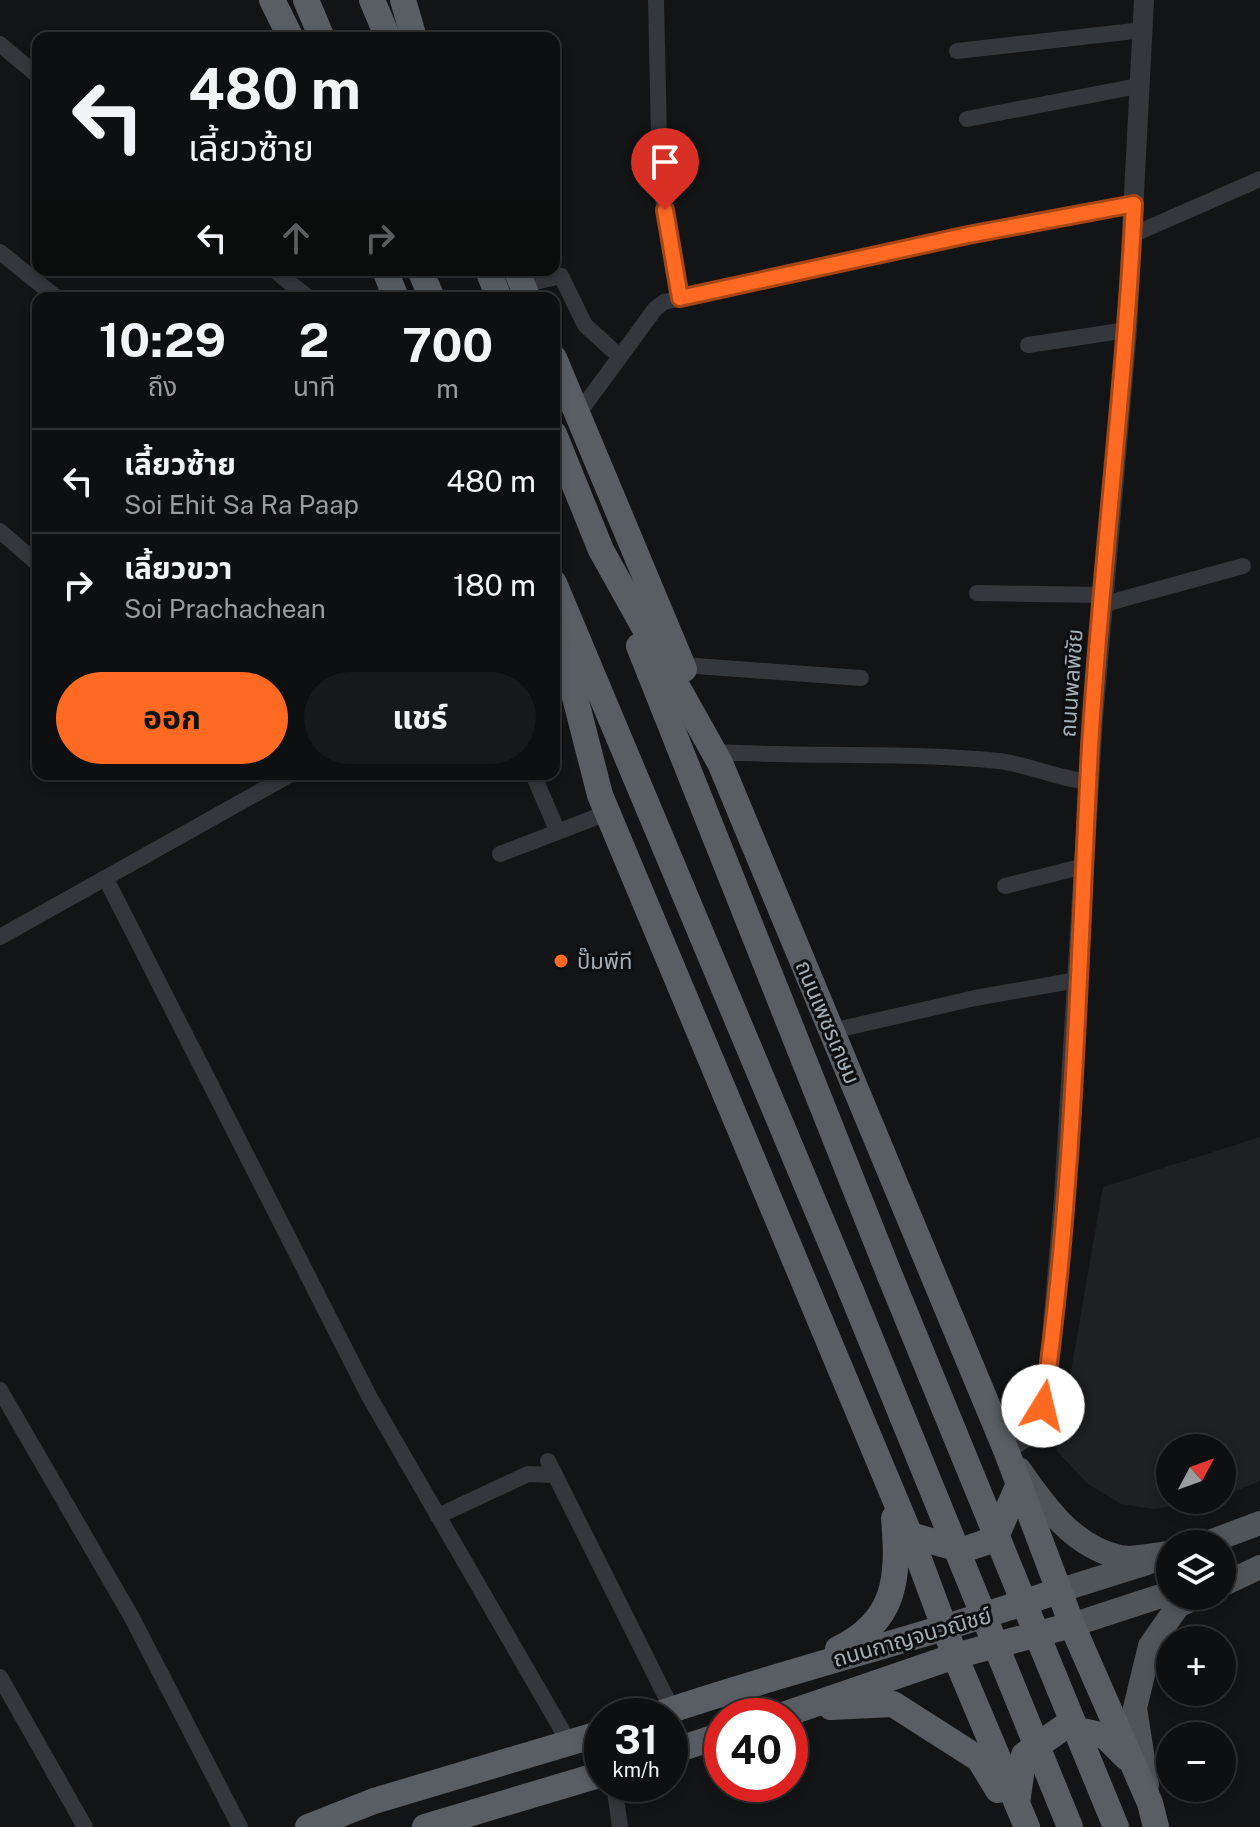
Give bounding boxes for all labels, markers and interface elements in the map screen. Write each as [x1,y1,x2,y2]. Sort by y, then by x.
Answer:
text: 480 m [188,56,361,122]
icon: left [56,64,160,168]
text: เลี้ยวซ้าย [188,127,314,169]
pin [631,128,699,210]
icon: arrive [643,140,687,184]
icon: left [190,216,234,260]
icon: ahead [274,216,318,260]
icon: right [358,216,402,260]
text: 10:29 [99,311,226,368]
text: 2 [299,311,329,368]
text: 700 [402,316,493,373]
text: ถึง [148,371,177,402]
text: นาที [293,371,335,402]
text: m [436,373,459,404]
text: เลี้ยวซ้าย [124,446,236,482]
icon: left [56,459,100,503]
text: 480 m [446,463,536,499]
text: Soi Ehit Sa Ra Paap [124,489,359,520]
text: เลี้ยวขวา [124,550,232,586]
icon: right [56,563,100,607]
text: 180 m [453,567,536,603]
text: Soi Prachachean [124,593,326,624]
street label: ถนนพลพิชัย [1054,628,1088,738]
button: ออก [56,672,288,764]
button: แชร์ [304,672,536,764]
place label: ปั๊มพีที [577,947,633,974]
marker: ปั๊มพีที [552,952,570,970]
street label: ถนนเพชรเกษม [790,956,866,1088]
position arrow [1001,1364,1085,1448]
north arrow [1156,1434,1236,1514]
map controls [1156,1434,1236,1802]
button: layers [1156,1530,1236,1610]
street label: ถนนกาญจนวณิชย์ [830,1602,994,1672]
button: + [1156,1626,1236,1706]
speed limit sign: 40 [704,1698,808,1802]
text: 31 [614,1716,658,1763]
button: − [1156,1722,1236,1802]
text: km/h [612,1758,660,1782]

